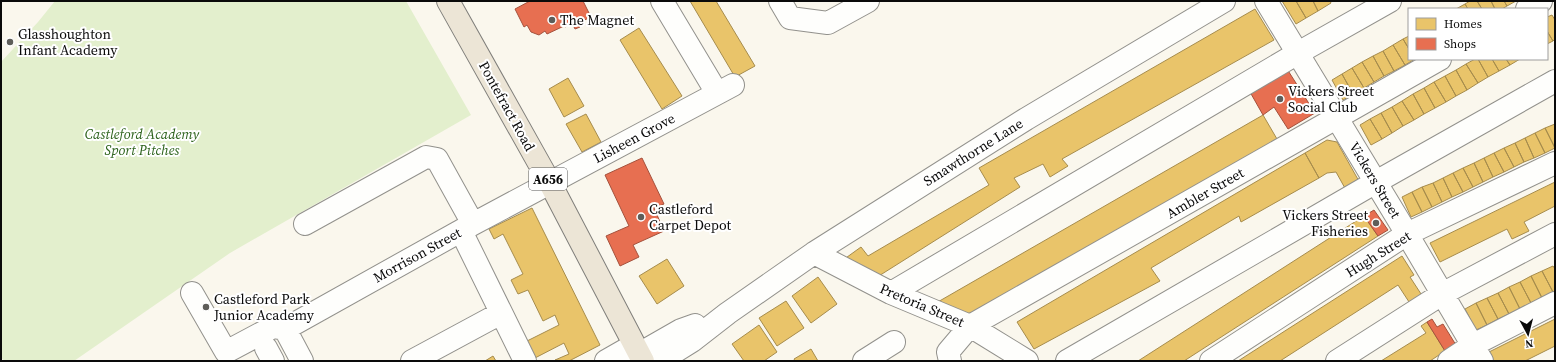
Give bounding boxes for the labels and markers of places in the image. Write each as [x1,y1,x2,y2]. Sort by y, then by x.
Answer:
place label: The Magnet [560,10,634,30]
marker: The Magnet [547,15,557,25]
place label: Glasshoughton Infant Academy [18,24,118,60]
marker: Glasshoughton Infant Academy [5,37,15,47]
place label: Vickers Street Social Club [1288,81,1374,117]
marker: Vickers Street Social Club [1275,94,1285,104]
place label: Castleford Carpet Depot [649,199,732,235]
place label: Vickers Street Fisheries [1282,205,1368,241]
marker: Castleford Carpet Depot [636,212,646,222]
marker: Vickers Street Fisheries [1371,218,1381,228]
place label: Castleford Park Junior Academy [213,289,315,325]
marker: Castleford Park Junior Academy [201,302,211,312]

